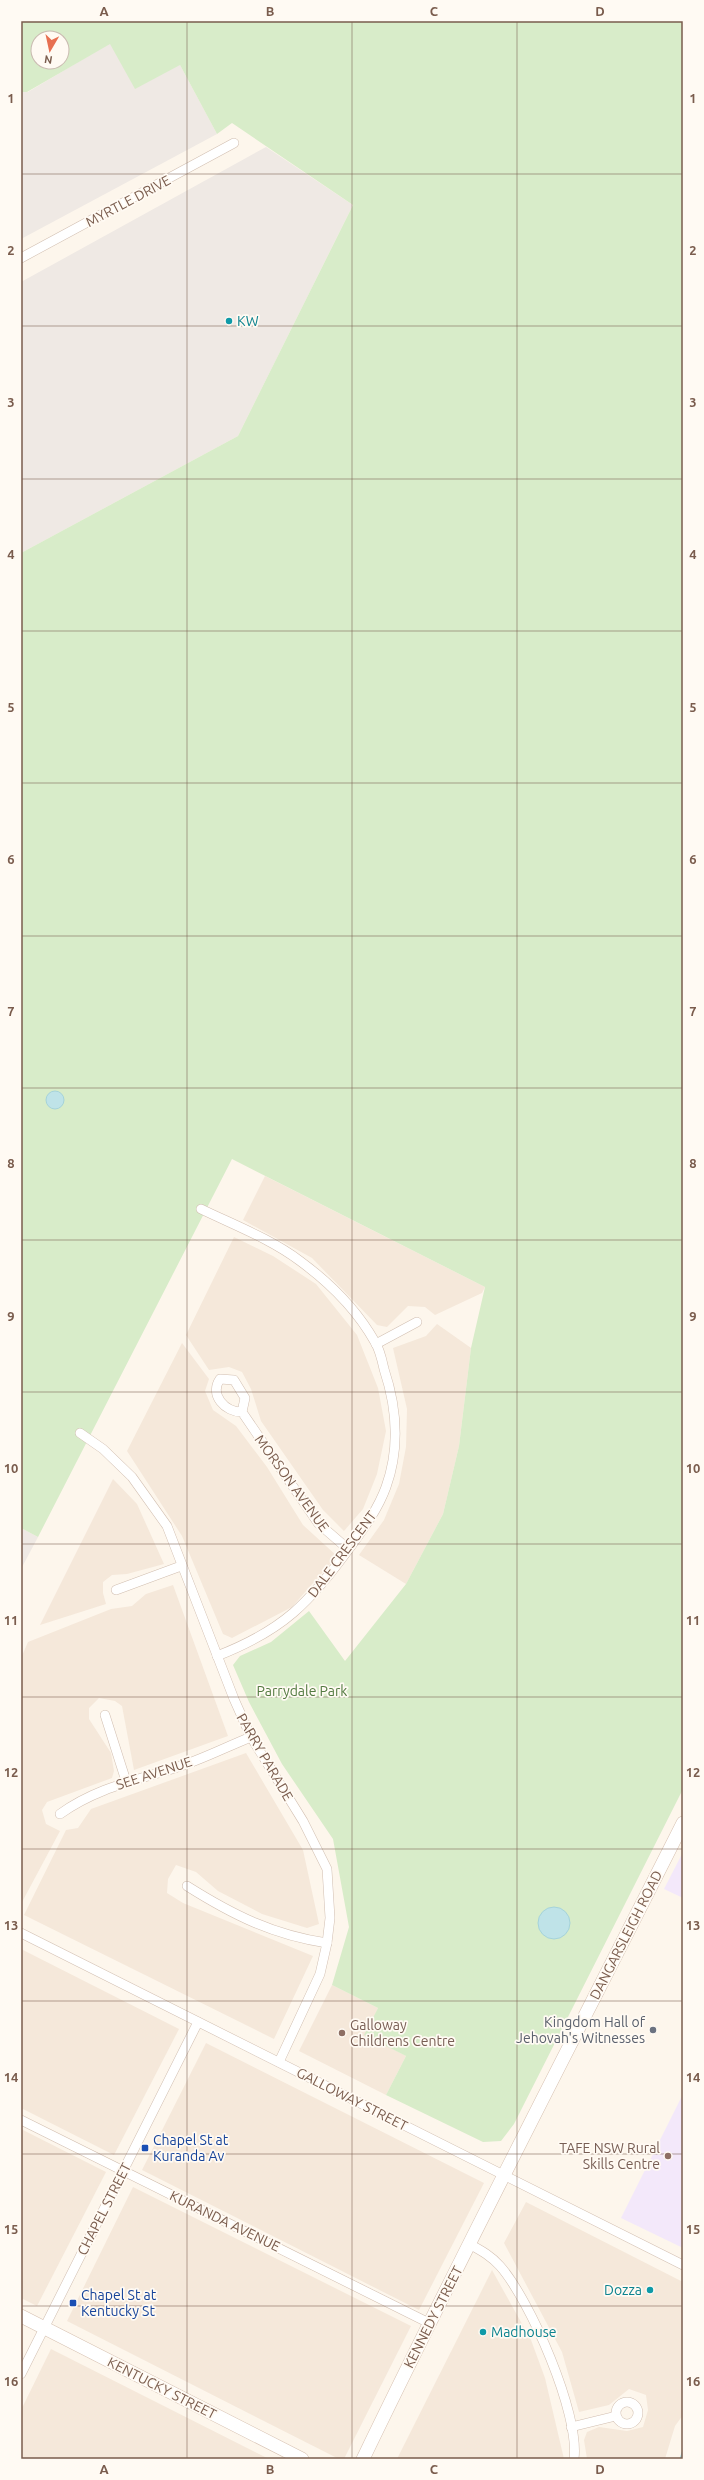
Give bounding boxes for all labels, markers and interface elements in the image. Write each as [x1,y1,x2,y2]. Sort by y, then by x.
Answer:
text: A [99,4,109,18]
text: B [266,4,275,18]
text: C [430,4,439,18]
text: D [595,4,605,18]
north arrow [30,30,70,70]
text: N [43,53,53,66]
text: 1 [7,91,15,105]
text: 1 [689,91,697,105]
street label: MYRTLE DRIVE [83,172,173,230]
text: 2 [7,243,15,257]
text: 2 [689,243,697,257]
place label: KW [237,313,259,329]
marker: KW [224,316,234,326]
text: 3 [7,395,15,409]
text: 3 [689,395,697,409]
text: 4 [7,547,15,561]
text: 4 [689,547,697,561]
text: 5 [7,700,15,714]
text: 5 [689,700,697,714]
text: 6 [7,852,15,866]
text: 6 [689,852,697,866]
text: 7 [7,1004,15,1018]
text: 7 [689,1004,697,1018]
text: 8 [7,1156,15,1170]
text: 8 [689,1156,697,1170]
text: 9 [7,1309,15,1323]
text: 9 [689,1309,697,1323]
street label: MORSON AVENUE [252,1431,333,1535]
text: 10 [4,1461,18,1475]
text: 10 [686,1461,700,1475]
street label: DALE CRESCENT [304,1508,380,1600]
text: 11 [4,1613,18,1627]
text: 11 [686,1613,700,1627]
park label: Parrydale Park [257,1683,347,1699]
street label: PARRY PARADE [233,1710,297,1804]
street label: SEE AVENUE [114,1753,194,1793]
text: 12 [4,1765,18,1779]
text: 12 [686,1765,700,1779]
street label: DANGARSLEIGH ROAD [587,1868,666,2002]
text: 13 [4,1918,18,1932]
text: 13 [686,1918,700,1932]
place label: Kingdom Hall of Jehovah's Witnesses [516,2014,646,2046]
place label: Galloway Childrens Centre [350,2017,455,2049]
marker: Kingdom Hall of Jehovah's Witnesses [648,2025,658,2035]
marker: Galloway Childrens Centre [337,2028,347,2038]
street label: GALLOWAY STREET [294,2064,410,2134]
text: 14 [4,2070,18,2084]
text: 14 [686,2070,700,2084]
place label: Chapel St at Kuranda Av [153,2132,229,2164]
place label: TAFE NSW Rural Skills Centre [559,2140,660,2172]
marker: Chapel St at Kuranda Av [140,2143,150,2153]
marker: TAFE NSW Rural Skills Centre [663,2151,673,2161]
street label: CHAPEL STREET [74,2160,134,2258]
street label: KURANDA AVENUE [167,2187,283,2255]
text: 15 [4,2222,18,2236]
text: 15 [686,2222,700,2236]
street label: KENNEDY STREET [400,2263,466,2371]
place label: Dozza [604,2282,642,2298]
marker: Dozza [645,2285,655,2295]
place label: Chapel St at Kentucky St [81,2287,157,2319]
marker: Chapel St at Kentucky St [68,2298,78,2308]
place label: Madhouse [491,2324,557,2340]
marker: Madhouse [478,2327,488,2337]
street label: KENTUCKY STREET [105,2354,219,2422]
text: 16 [4,2374,18,2388]
text: 16 [686,2374,700,2388]
text: A [99,2462,109,2476]
text: B [266,2462,275,2476]
text: C [430,2462,439,2476]
text: D [595,2462,605,2476]

